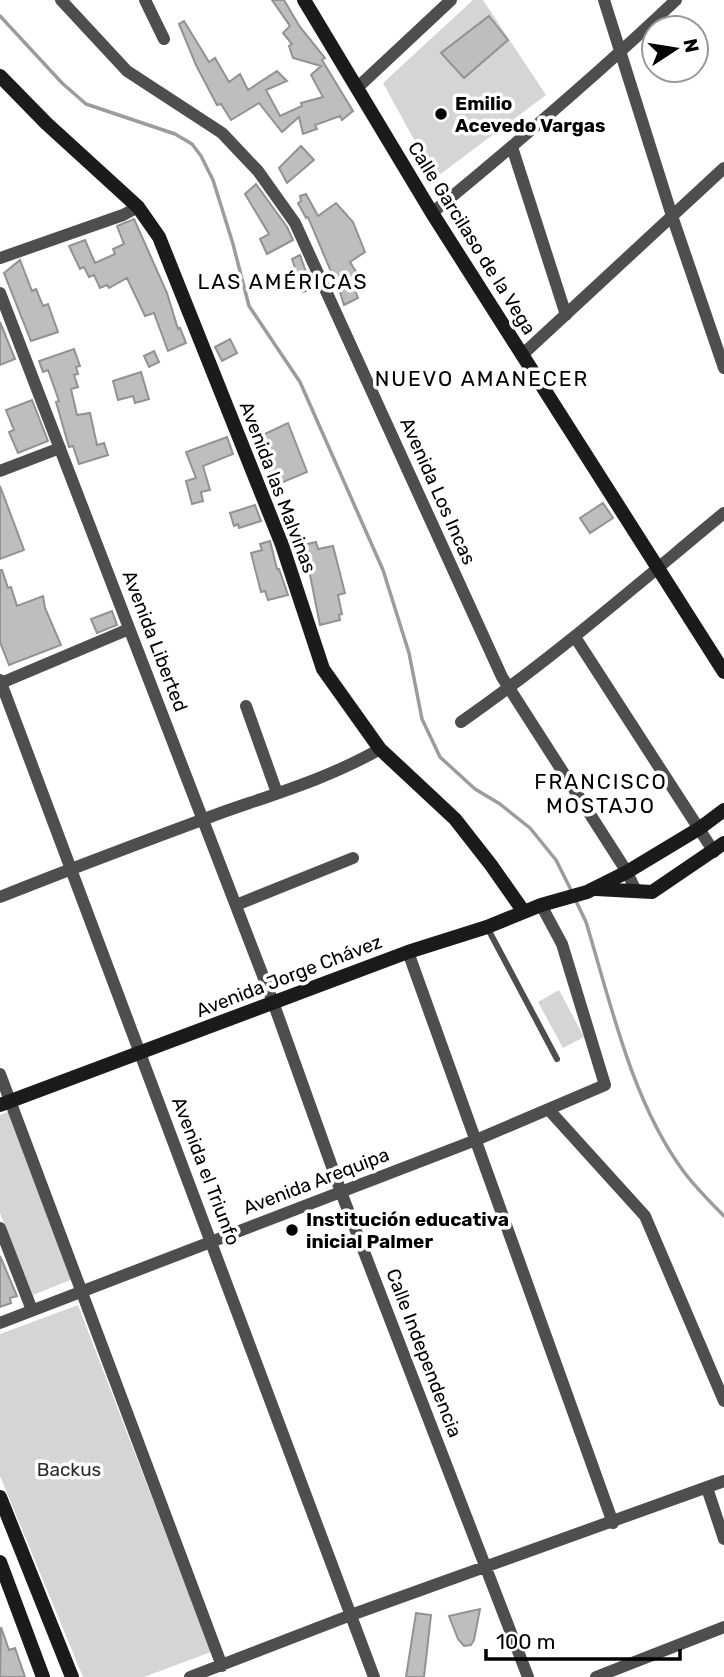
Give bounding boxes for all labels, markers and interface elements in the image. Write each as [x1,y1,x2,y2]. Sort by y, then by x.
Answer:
north arrow [640,14,710,84]
text: N [678,36,704,55]
place label: Emilio Acevedo Vargas [455,92,606,137]
marker: Emilio Acevedo Vargas [433,106,449,122]
street label: Calle Garcilaso de la Vega [403,137,541,339]
district label: LAS AMÉRICAS [197,269,369,294]
district label: NUEVO AMANECER [375,366,589,391]
street label: Avenida las Malvinas [235,398,321,576]
street label: Avenida Los Incas [395,414,481,568]
street label: Avenida Liberted [118,567,192,715]
district label: FRANCISCO MOSTAJO [534,769,668,818]
street label: Avenida Jorge Chávez [193,930,385,1022]
street label: Avenida el Triunfo [167,1094,245,1248]
street label: Avenida Arequipa [240,1143,392,1219]
place label: Institución educativa inicial Palmer [306,1208,509,1253]
marker: Institución educativa inicial Palmer [284,1222,300,1238]
street label: Calle Independencia [381,1265,467,1441]
park label: Backus [37,1458,101,1481]
scale bar [486,1618,680,1662]
text: 100 m [496,1629,555,1654]

